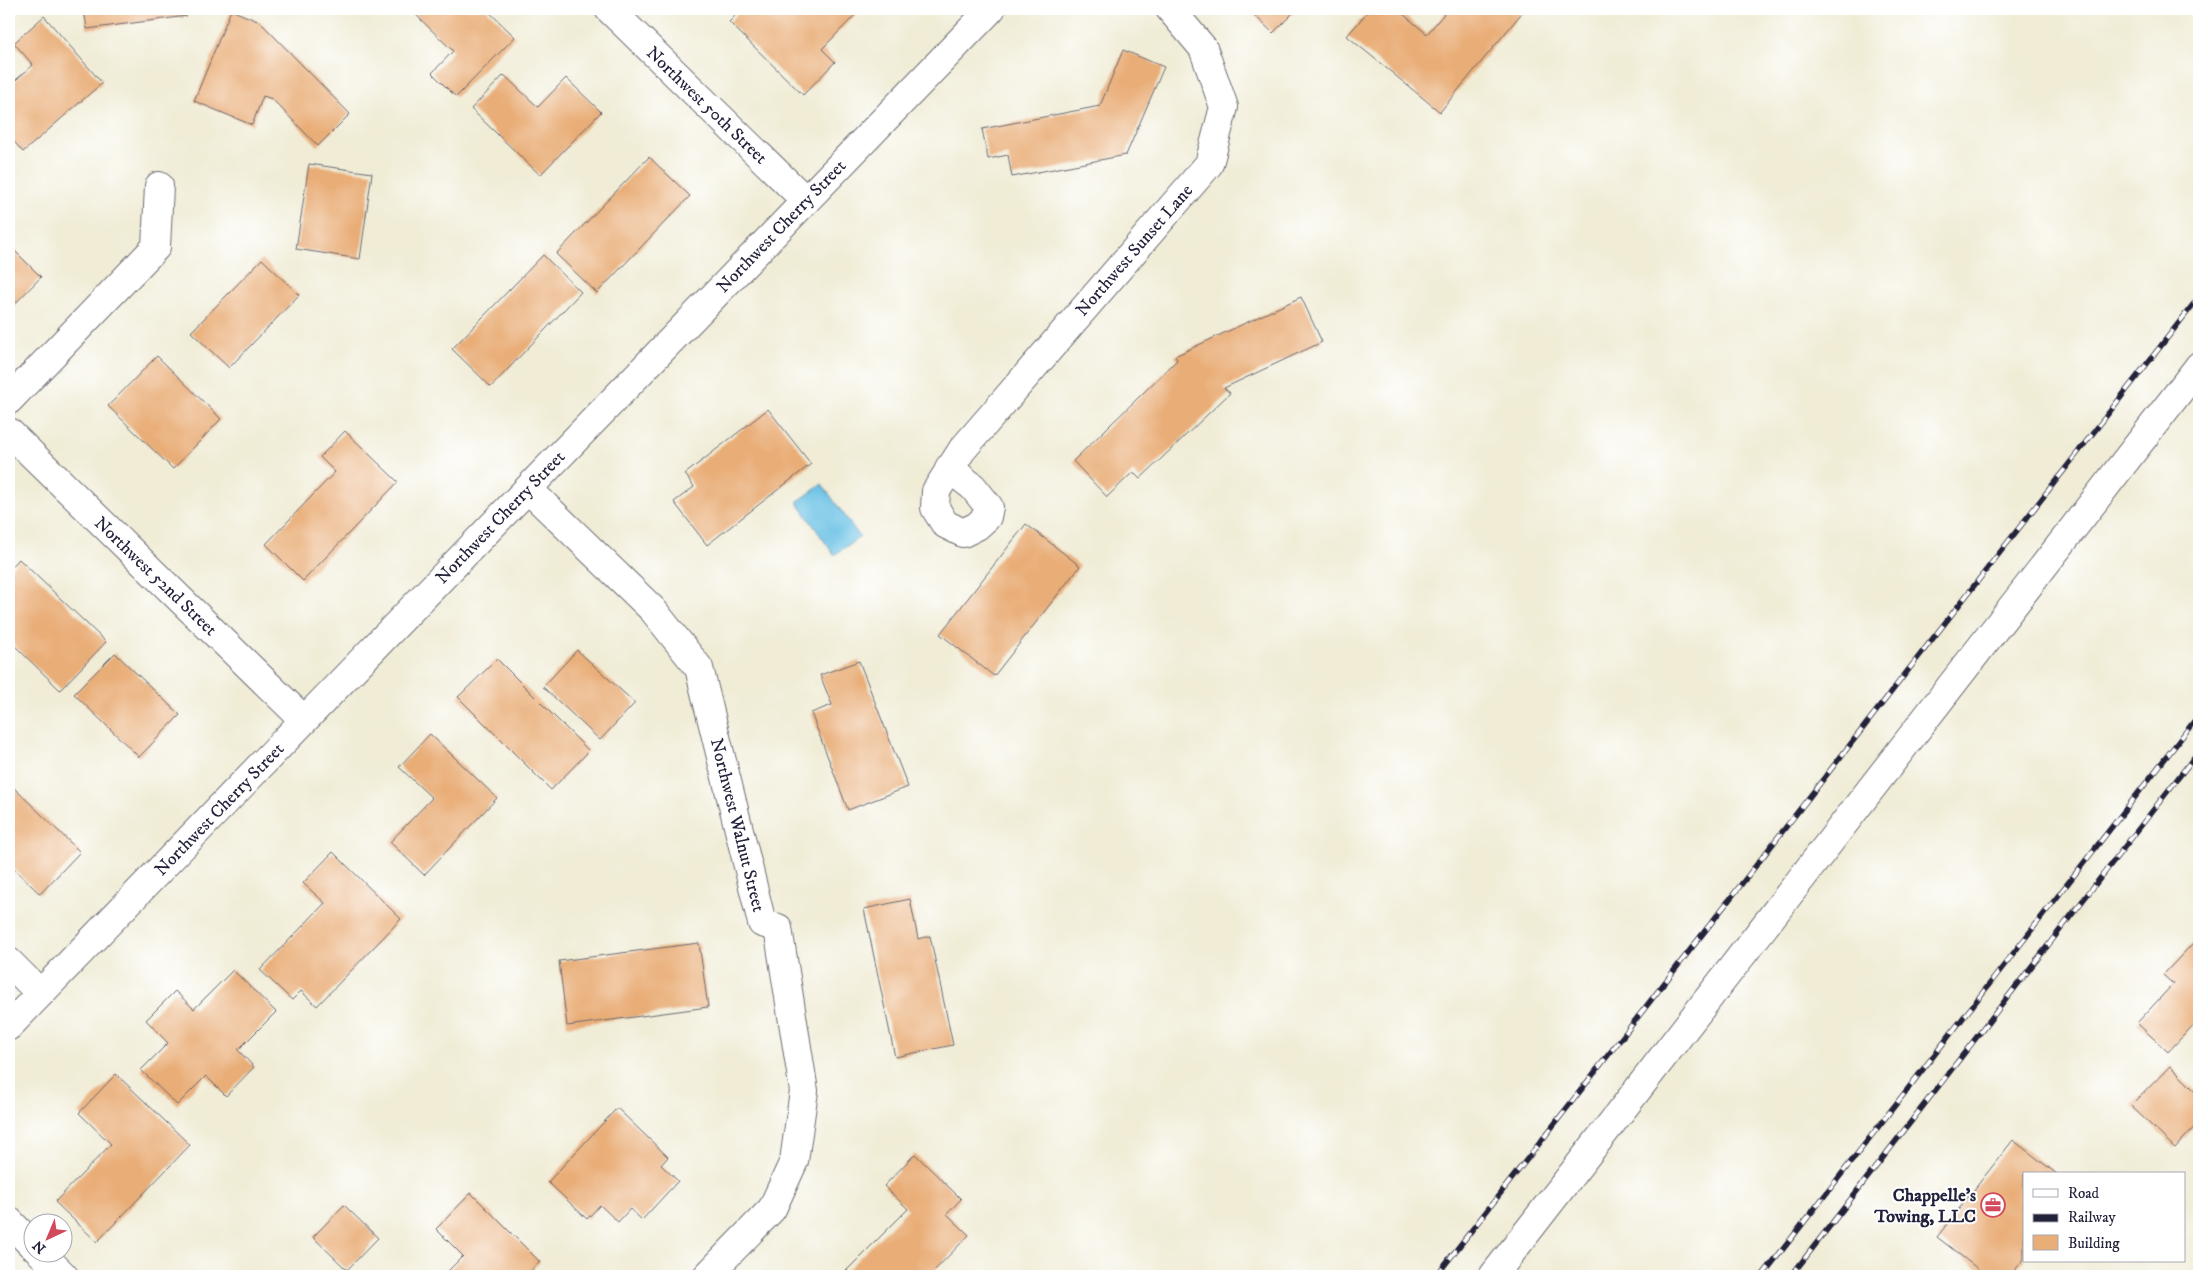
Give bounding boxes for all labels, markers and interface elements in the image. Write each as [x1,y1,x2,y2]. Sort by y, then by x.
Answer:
street label: Northwest 50th Street [641,42,772,169]
street label: Northwest Cherry Street [712,155,851,298]
street label: Northwest Sunset Lane [1072,180,1198,321]
street label: Northwest Cherry Street [431,446,570,589]
street label: Northwest 52nd Street [89,513,221,641]
street label: Northwest Walnut Street [705,736,769,915]
street label: Northwest Cherry Street [150,738,289,881]
legend [2023,1172,2186,1262]
text: Road [2068,1184,2100,1203]
place label: Chappelle's Towing, LLC [1874,1185,1976,1228]
office icon: Chappelle's Towing, LLC [1980,1192,2006,1218]
text: Railway [2068,1208,2116,1227]
north arrow [22,1212,72,1262]
text: Building [2068,1234,2120,1253]
text: N [29,1236,50,1257]

